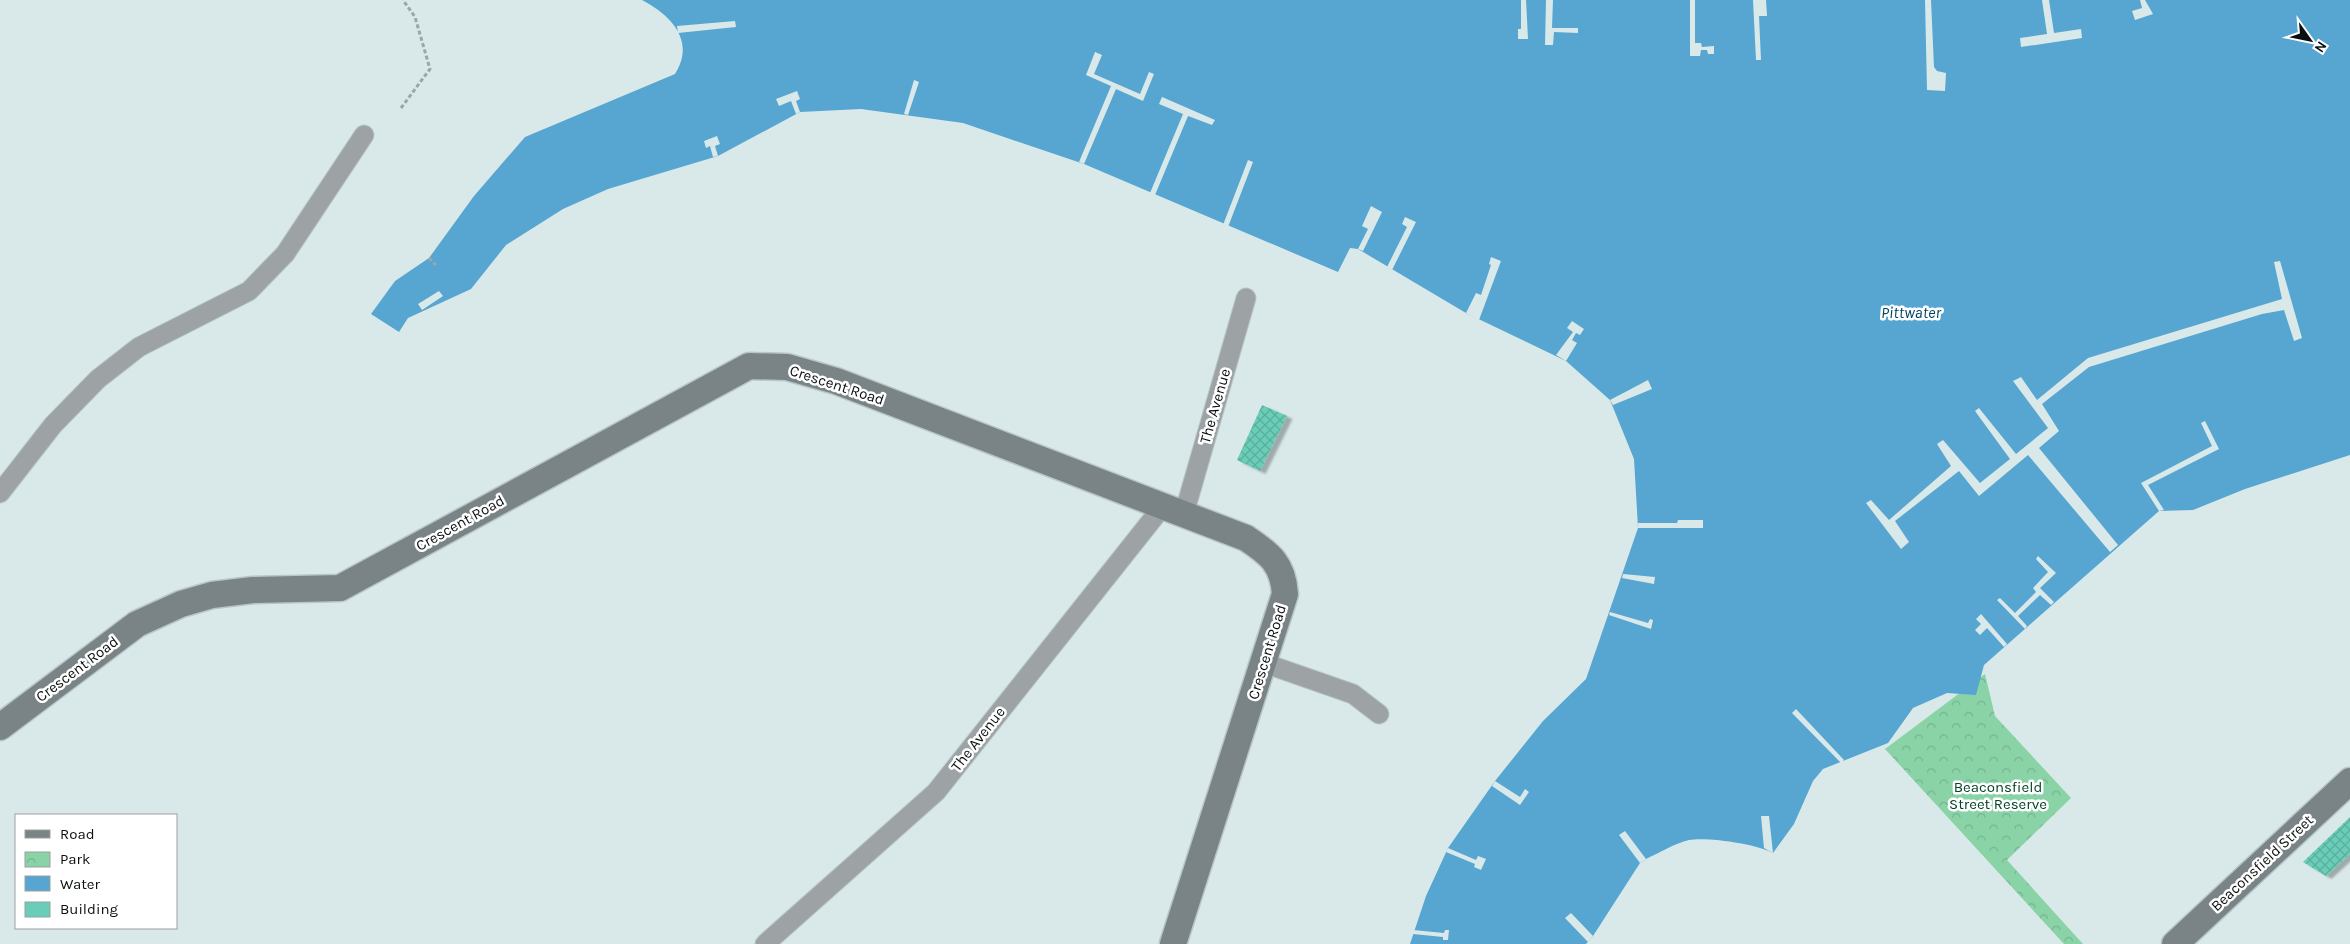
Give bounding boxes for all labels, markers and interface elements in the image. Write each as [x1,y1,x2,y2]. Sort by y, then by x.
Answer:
north arrow [2285,15,2335,65]
text: N [2311,38,2330,56]
water label: Pittwater [1881,303,1941,322]
street label: Crescent Road [787,361,887,409]
street label: The Avenue [1196,366,1234,446]
street label: Crescent Road [413,491,507,555]
street label: Crescent Road [1244,602,1290,702]
street label: Crescent Road [32,632,122,706]
street label: The Avenue [947,703,1009,775]
park label: Beaconsfield Street Reserve [1949,778,2047,813]
street label: Beaconsfield Street [2207,811,2317,915]
legend [15,814,178,929]
text: Road [60,825,95,843]
text: Park [60,850,90,868]
text: Water [60,875,101,893]
text: Building [60,900,118,918]

